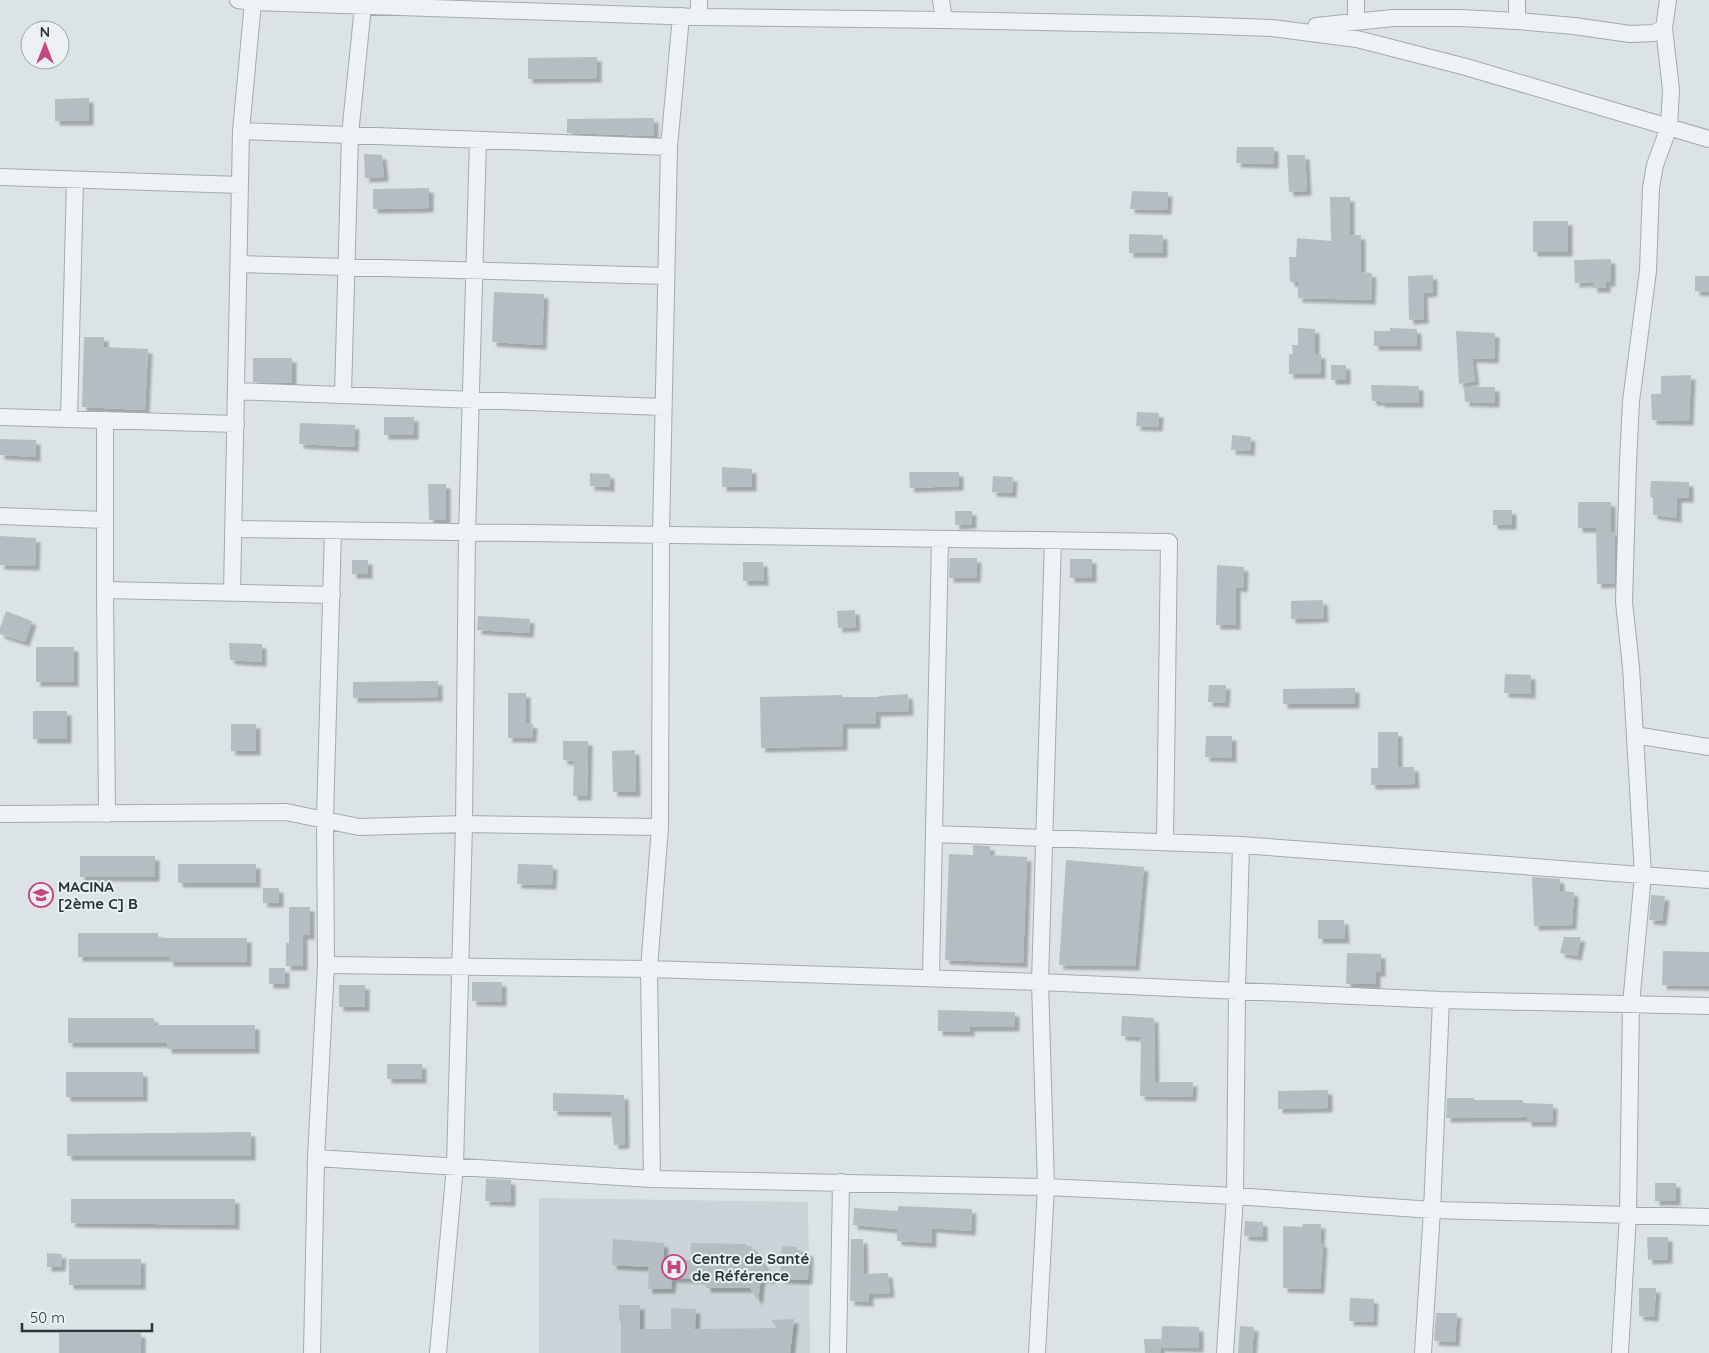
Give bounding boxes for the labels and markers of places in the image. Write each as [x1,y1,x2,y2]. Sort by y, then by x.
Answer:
place label: MACINA [2ème C] B [58,877,138,913]
school or university icon: MACINA [2ème C] B [28,882,54,908]
place label: Centre de Santé de Référence [692,1249,809,1285]
hospital icon: Centre de Santé de Référence [661,1254,687,1280]

